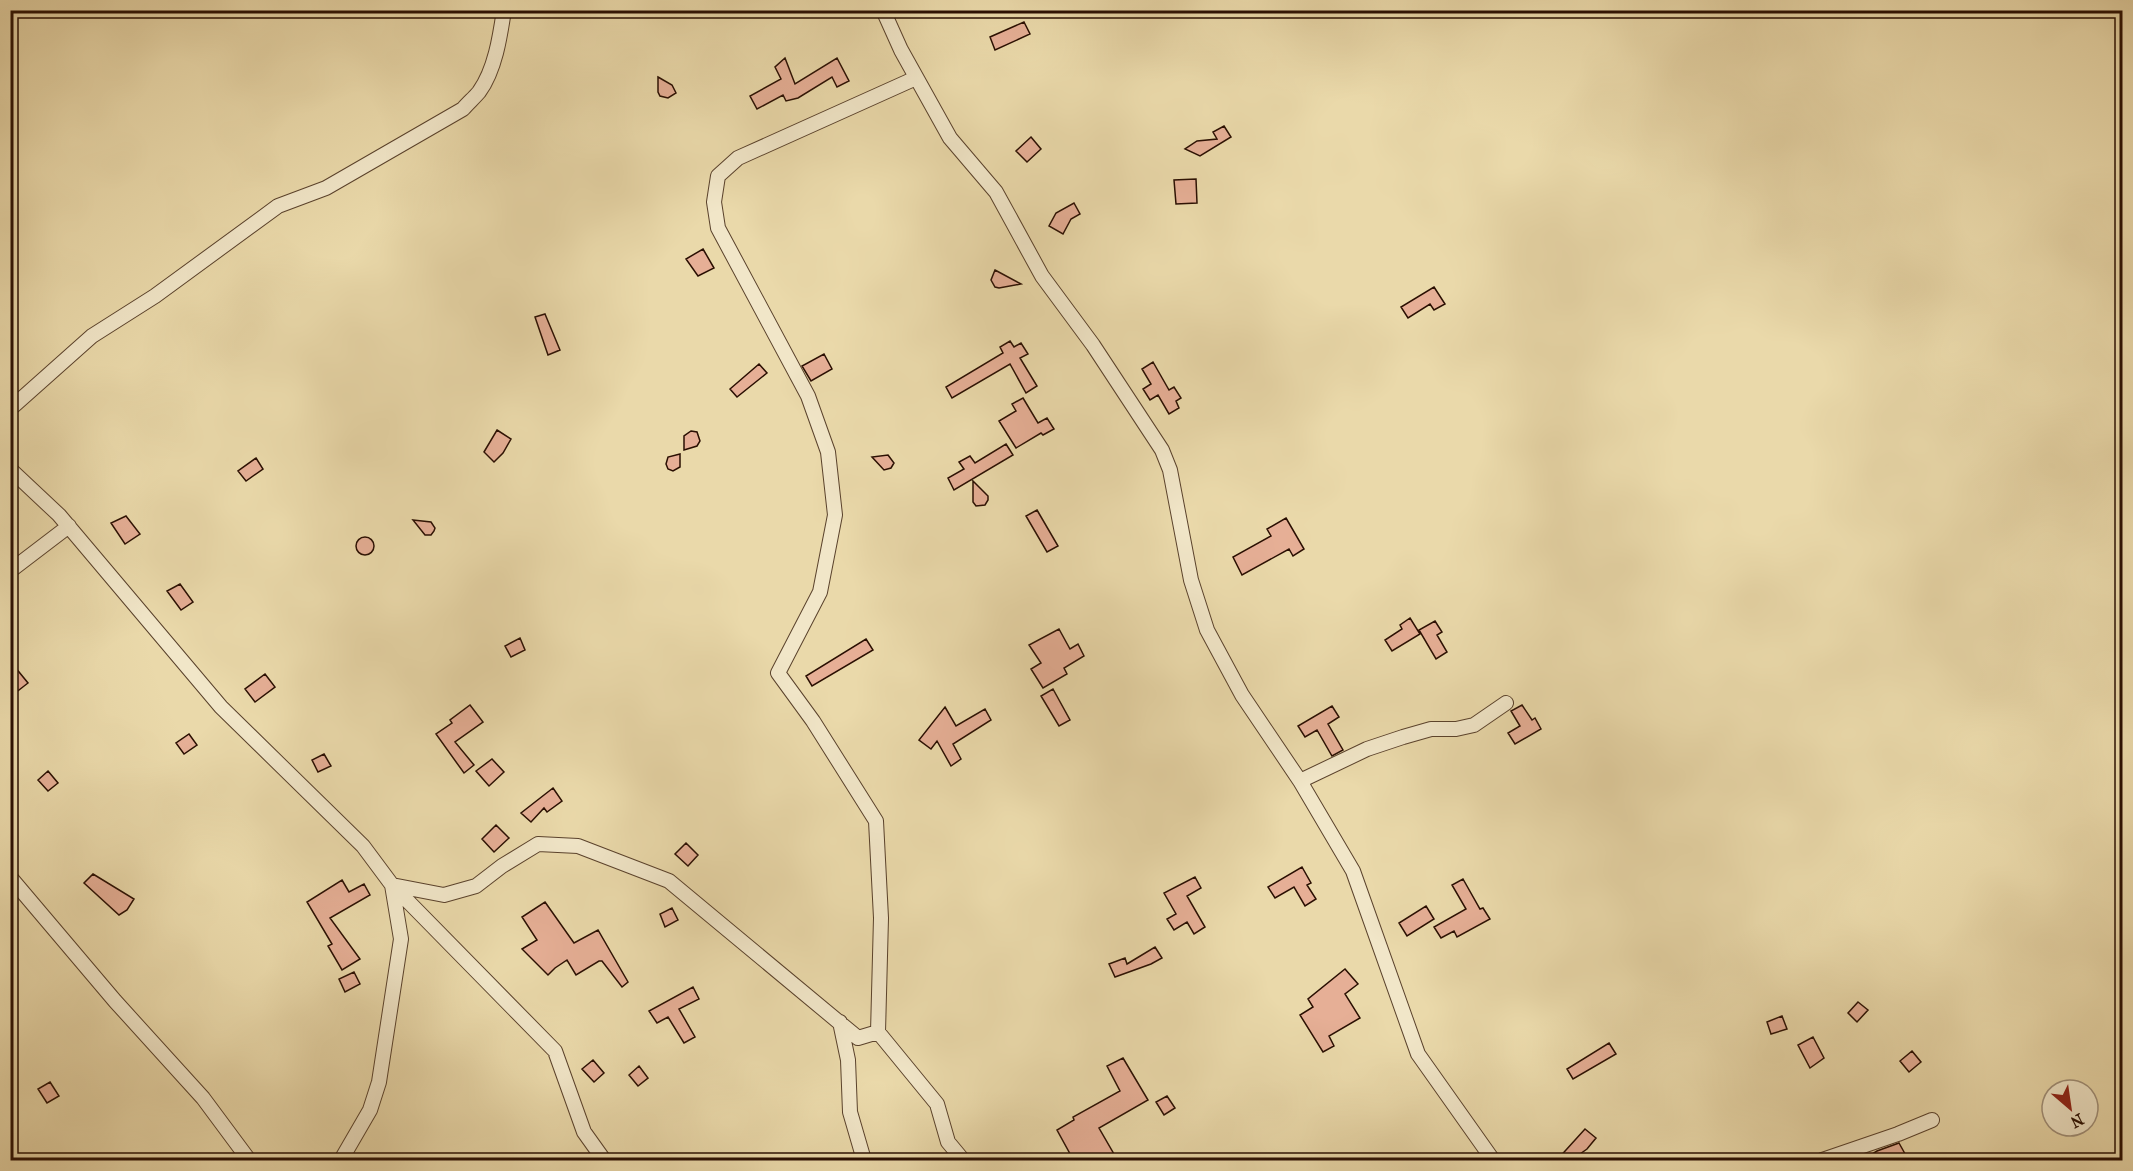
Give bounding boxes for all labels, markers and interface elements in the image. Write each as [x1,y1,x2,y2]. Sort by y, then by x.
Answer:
north arrow [2040,1078,2100,1138]
text: N [2066,1109,2087,1132]

